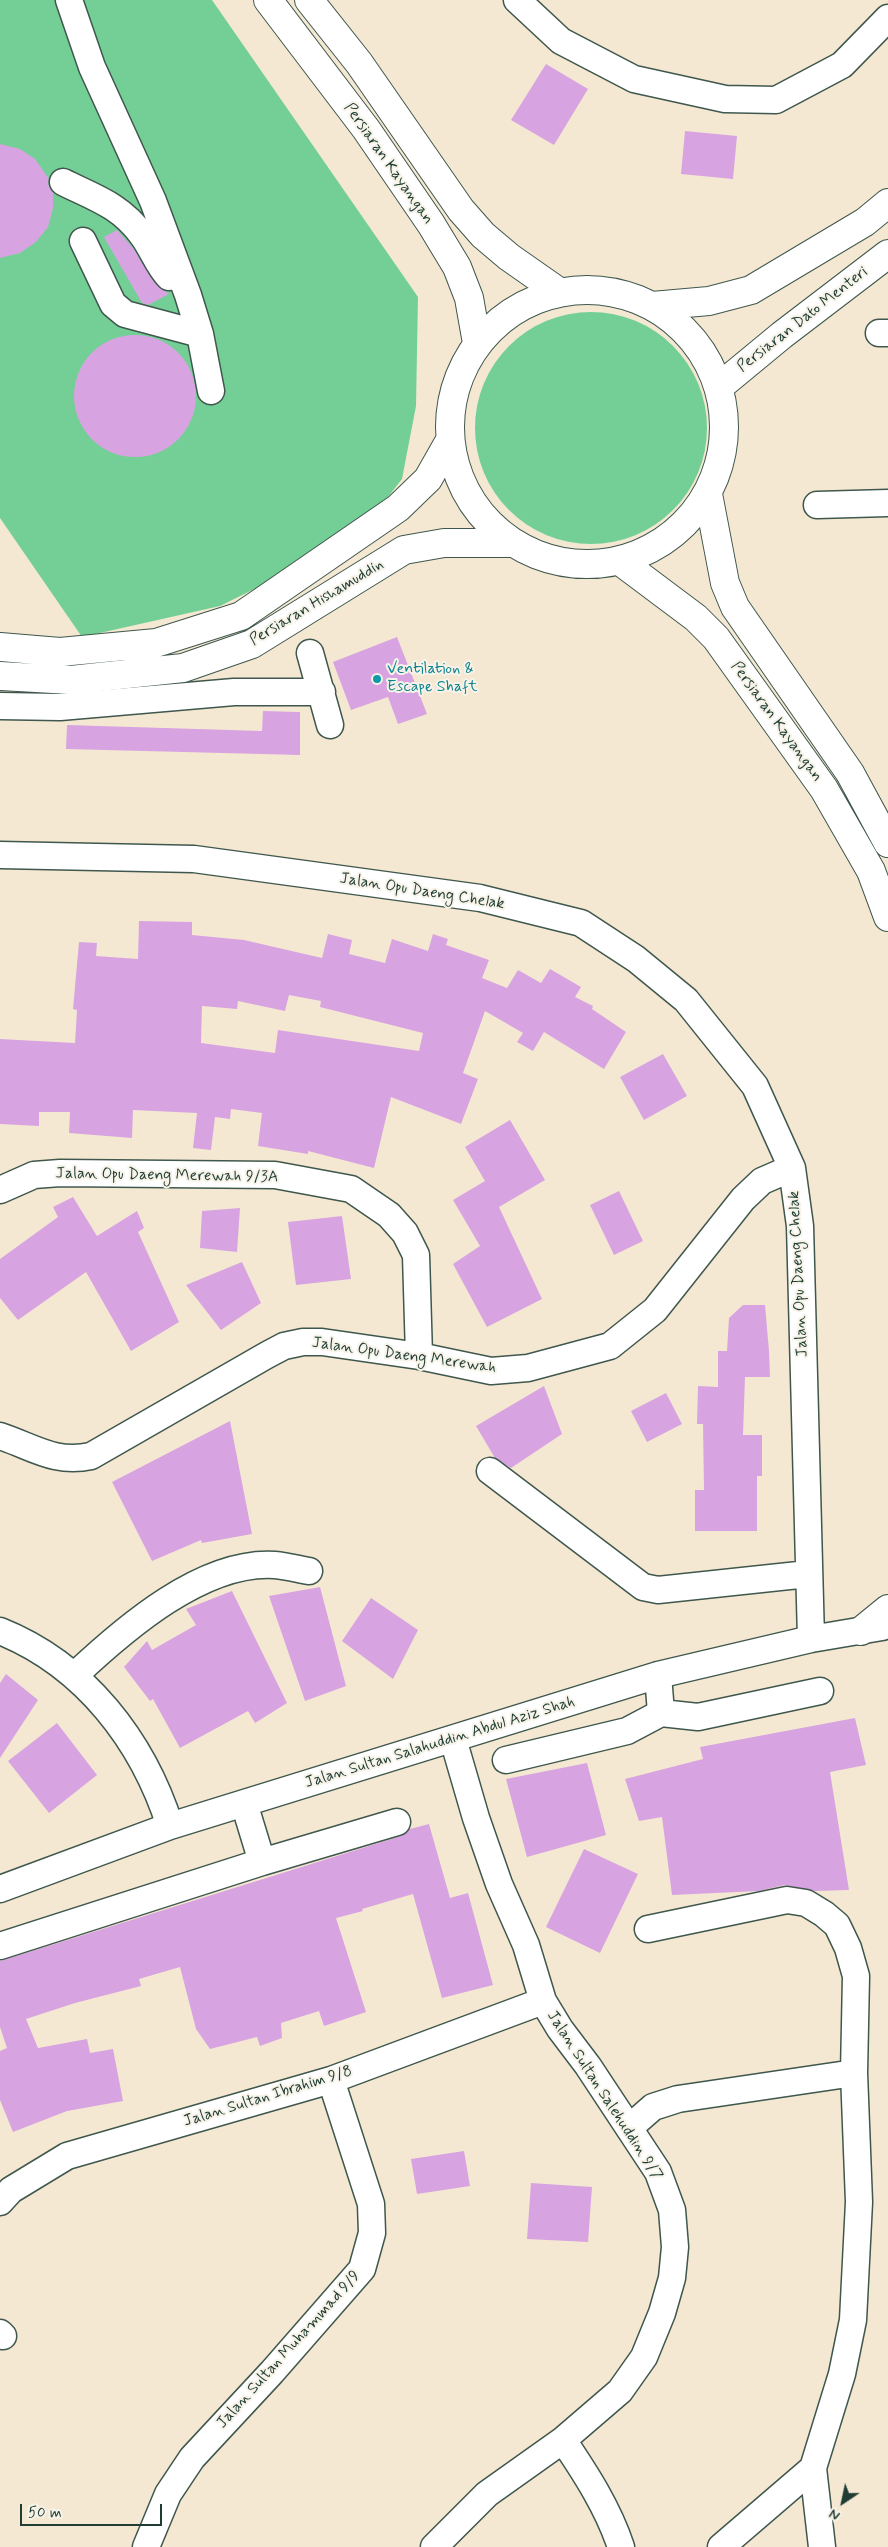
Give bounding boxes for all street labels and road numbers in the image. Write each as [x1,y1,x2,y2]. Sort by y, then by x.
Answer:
street label: Persiaran Kayangan [339,100,437,228]
street label: Persiaran Dato Menteri [734,263,872,377]
street label: Persiaran Hishamuddin [247,555,387,651]
street label: Persiaran Kayangan [726,658,826,786]
street label: Jalan Opu Daeng Chelak [338,869,506,915]
street label: Jalan Opu Daeng Merewah 9/3A [55,1164,279,1188]
street label: Jalan Opu Daeng Chelak [785,1190,813,1358]
street label: Jalan Opu Daeng Merewah [311,1334,497,1378]
street label: Jalan Sultan Salahuddin Abdul Aziz Shah [303,1693,577,1793]
street label: Jalan Sultan Salehuddin 9/7 [542,2008,666,2184]
street label: Jalan Sultan Ibrahim 9/8 [181,2062,355,2132]
street label: Jalan Sultan Muhammad 9/9 [213,2267,365,2433]

